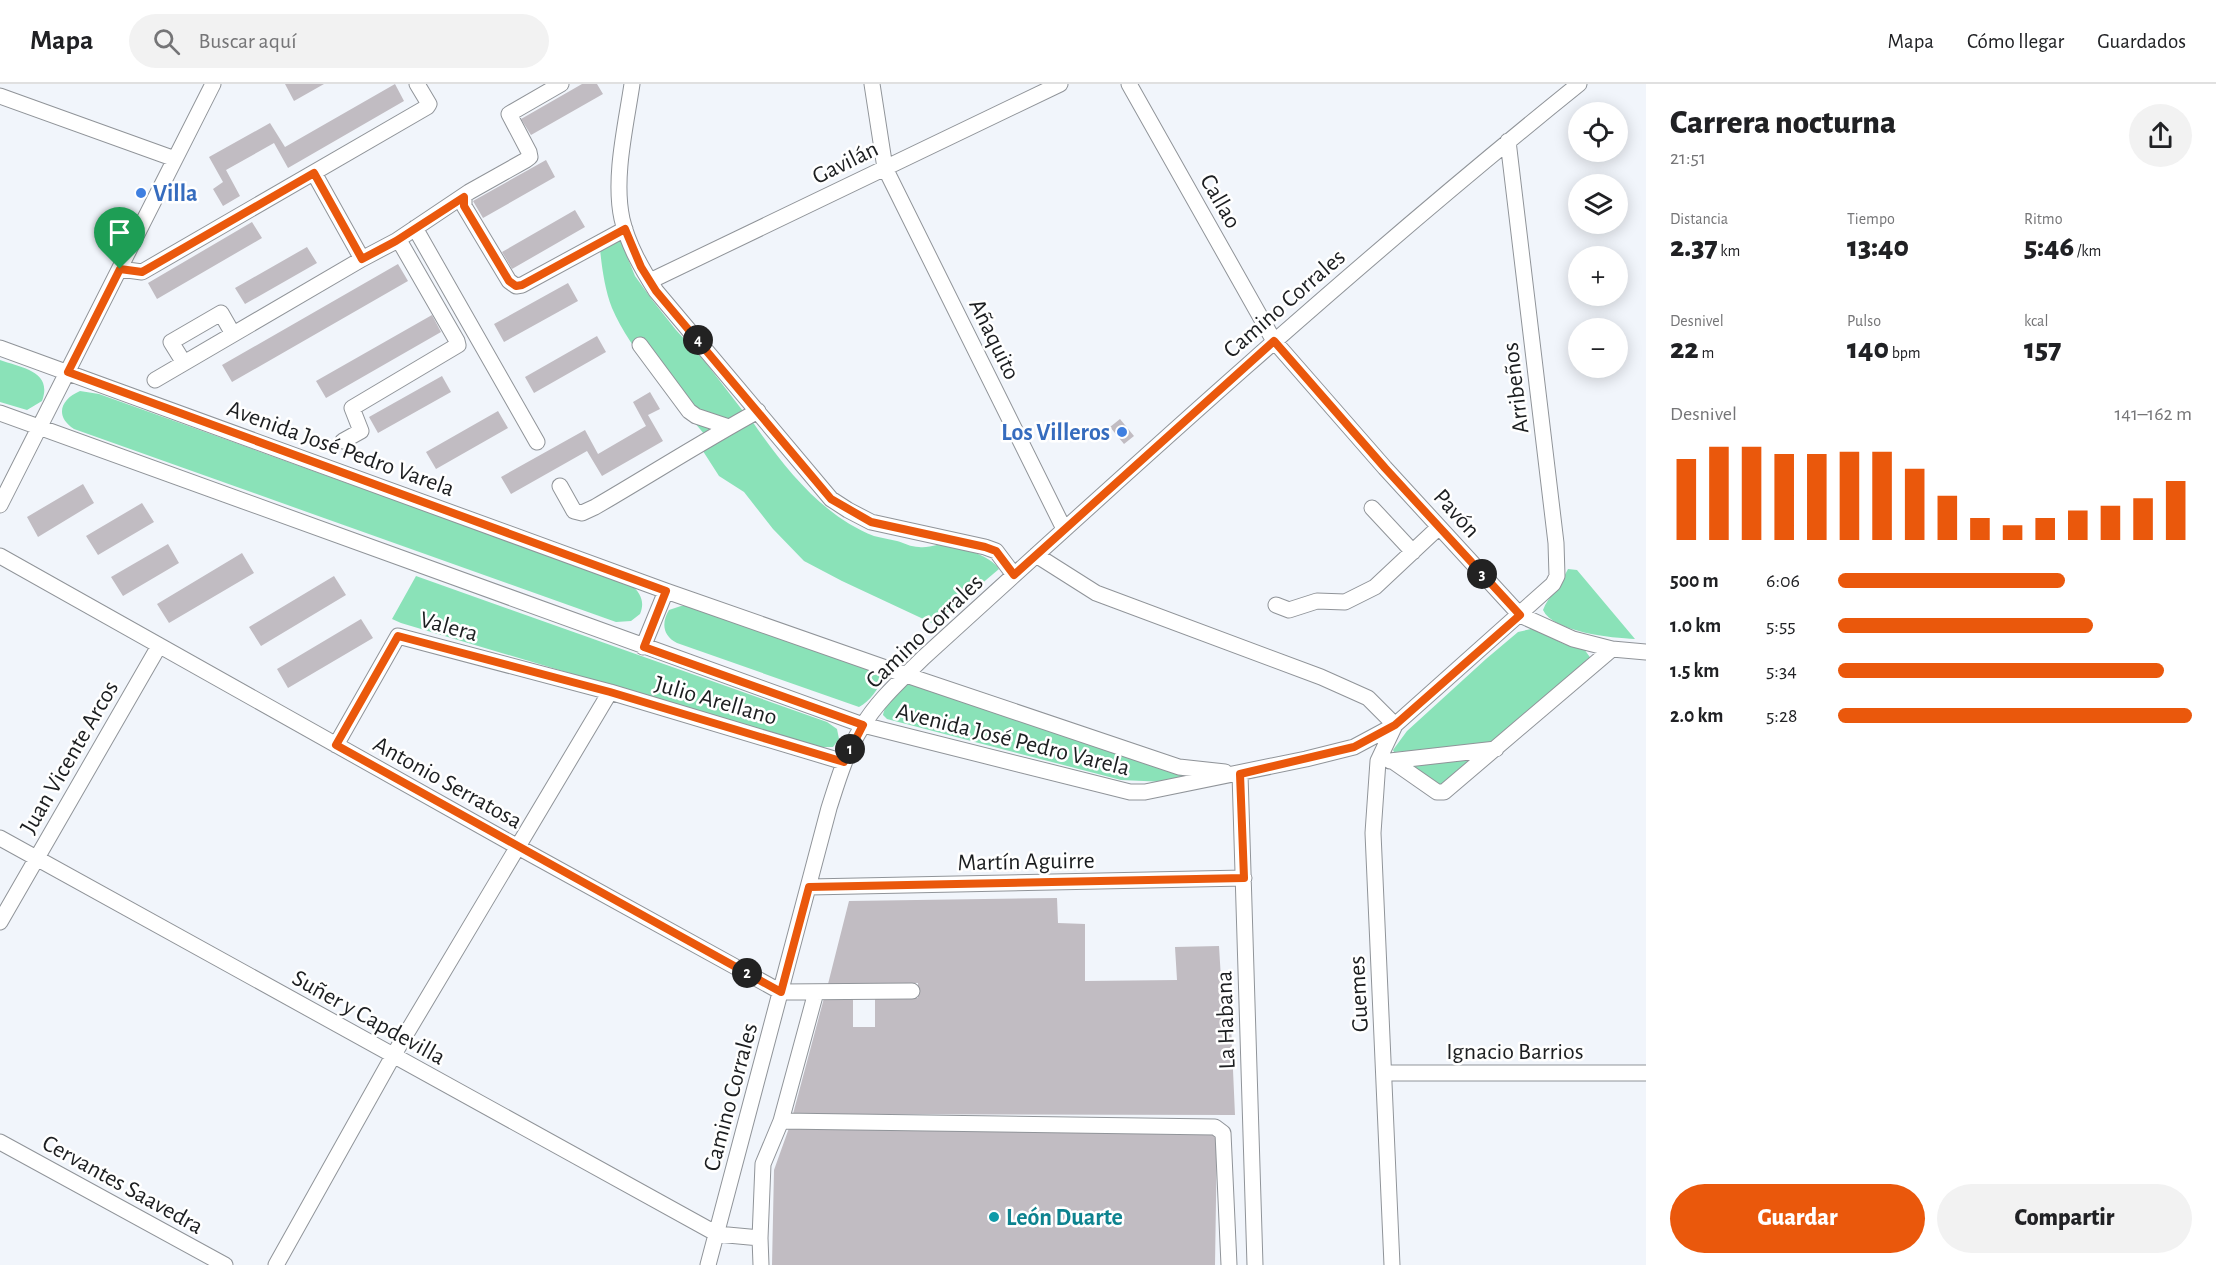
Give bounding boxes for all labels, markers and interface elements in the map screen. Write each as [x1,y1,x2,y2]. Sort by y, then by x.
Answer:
search box [129,14,549,68]
icon: search [150,25,183,58]
text: Mapa [30,27,93,55]
text: Buscar aquí [198,30,297,52]
text: Mapa [1888,31,1934,52]
text: Cómo llegar [1967,31,2064,52]
text: Guardados [2097,31,2186,52]
map controls [1568,102,1628,378]
button: locate [1568,102,1628,162]
button: share [2129,104,2192,167]
text: Carrera nocturna [1670,107,1896,140]
street label: Gavilán [809,137,882,189]
text: 21:51 [1670,148,1706,168]
street label: Callao [1195,170,1245,233]
button: layers [1568,174,1628,234]
place label: Villa [153,182,198,206]
marker: Villa [134,186,148,200]
pin [94,207,145,269]
text: Distancia [1670,211,1728,227]
text: Tiempo [1847,211,1895,227]
text: Ritmo [2024,211,2063,227]
icon: arrive [103,216,136,249]
text: 2.37 [1670,232,1718,262]
text: 13:40 [1847,232,1909,262]
text: 5:46 [2024,232,2074,262]
text: km [1718,243,1740,259]
text: /km [2074,243,2101,259]
street label: Camino Corrales [1219,245,1350,363]
button: + [1568,246,1628,306]
street label: Añaquito [964,295,1024,384]
text: Desnivel [1670,313,1724,329]
text: Pulso [1847,313,1881,329]
text: kcal [2024,313,2048,329]
button: − [1568,318,1628,378]
pin: 4 [683,325,713,355]
text: 4 [694,332,702,348]
text: 22 [1670,334,1699,364]
text: 140 [1847,334,1889,364]
text: 157 [2024,334,2061,364]
street label: Arribeños [1499,341,1533,435]
text: m [1699,345,1714,361]
text: bpm [1889,345,1921,361]
street label: Avenida José Pedro Varela [224,397,458,501]
text: Desnivel [1670,404,1737,424]
text: 141–162 m [2114,404,2192,424]
place label: Los Villeros [1001,421,1110,445]
marker: Los Villeros [1115,425,1129,439]
street label: Pavón [1428,485,1484,543]
pin: 3 [1467,559,1497,589]
text: 3 [1479,566,1485,582]
street label: Camino Corrales [862,570,988,693]
text: 500 m [1670,571,1719,591]
text: 6:06 [1766,571,1800,591]
street label: Valera [417,608,480,646]
text: 1.0 km [1670,616,1721,636]
text: 5:55 [1766,616,1796,636]
text: 1.5 km [1670,661,1719,681]
text: 5:34 [1766,661,1797,681]
street label: Julio Arellano [652,672,780,730]
street label: Juan Vicente Arcos [16,677,123,838]
street label: Avenida José Pedro Varela [893,699,1132,781]
text: 2.0 km [1670,706,1723,726]
text: 5:28 [1766,706,1798,726]
street label: Antonio Serratosa [369,732,526,834]
pin: 1 [835,734,865,764]
text: 1 [847,741,853,757]
street label: Martín Aguirre [957,849,1095,875]
street label: Guemes [1345,955,1373,1033]
pin: 2 [732,958,762,988]
text: 2 [743,965,751,981]
street label: Suñer y Capdevilla [288,966,449,1070]
street label: La Habana [1212,970,1240,1070]
street label: Camino Corrales [700,1021,762,1174]
street label: Ignacio Barrios [1446,1040,1584,1064]
street label: Cervantes Saavedra [38,1131,207,1239]
button: Guardar [1670,1184,1925,1253]
button: Compartir [1937,1184,2192,1253]
place label: León Duarte [1006,1206,1123,1230]
marker: León Duarte [987,1210,1001,1224]

